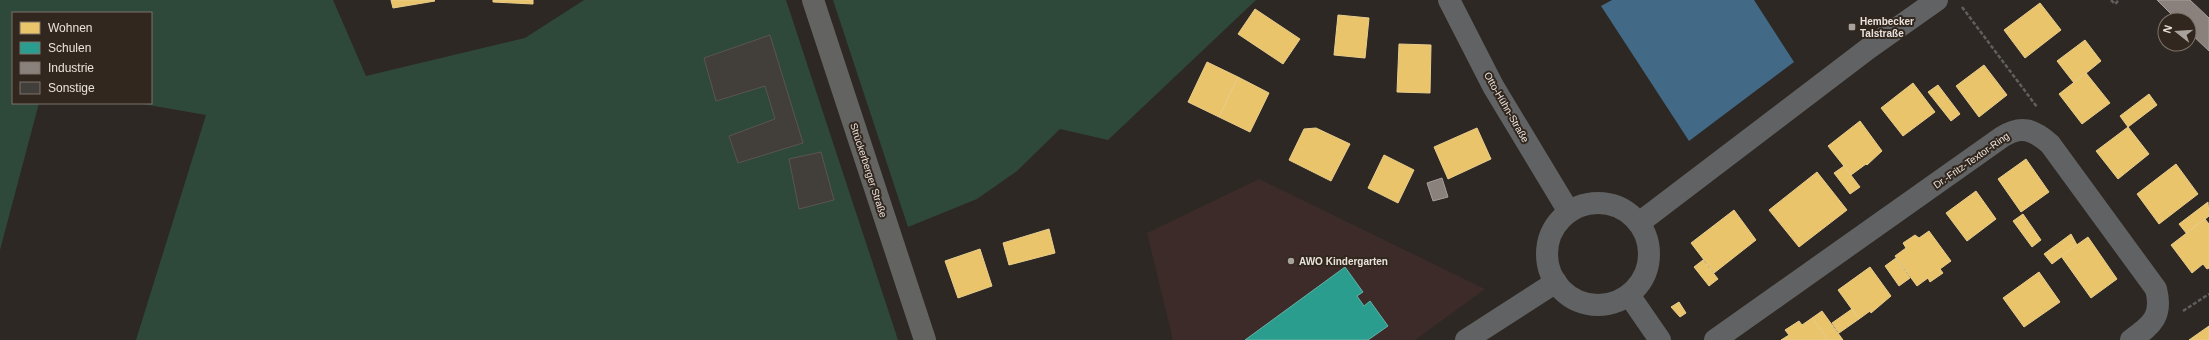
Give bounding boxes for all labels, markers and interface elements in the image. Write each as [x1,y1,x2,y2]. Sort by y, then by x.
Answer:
legend [12,12,152,104]
north arrow [2157,12,2197,52]
place label: Hembecker Talstraße [1860,16,1914,39]
text: Wohnen [48,21,92,35]
marker: Hembecker Talstraße [1847,22,1857,32]
text: N [2161,23,2174,35]
text: Schulen [48,41,91,55]
text: Industrie [48,61,94,75]
street label: Otto-Hühn-Straße [1482,70,1531,145]
text: Sonstige [48,81,95,95]
street label: Strückerberger Straße [848,121,889,219]
street label: Dr.-Fritz-Textor-Ring [1931,130,2011,191]
marker: AWO Kindergarten [1286,256,1296,266]
place label: AWO Kindergarten [1299,256,1388,267]

